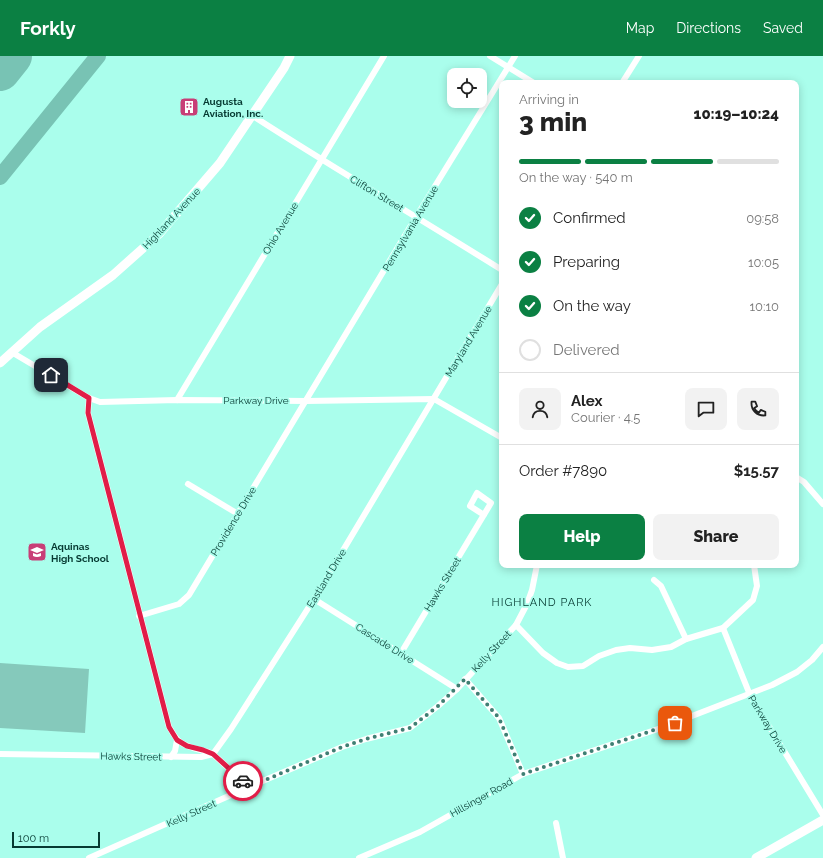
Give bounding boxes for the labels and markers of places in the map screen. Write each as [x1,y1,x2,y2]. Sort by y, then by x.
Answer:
building icon: Augusta Aviation, Inc. [178,96,200,118]
place label: Augusta Aviation, Inc. [203,96,263,119]
pin [34,358,68,392]
school or university icon: Aquinas High School [26,541,48,563]
place label: Aquinas High School [51,541,110,564]
pin [658,706,692,740]

